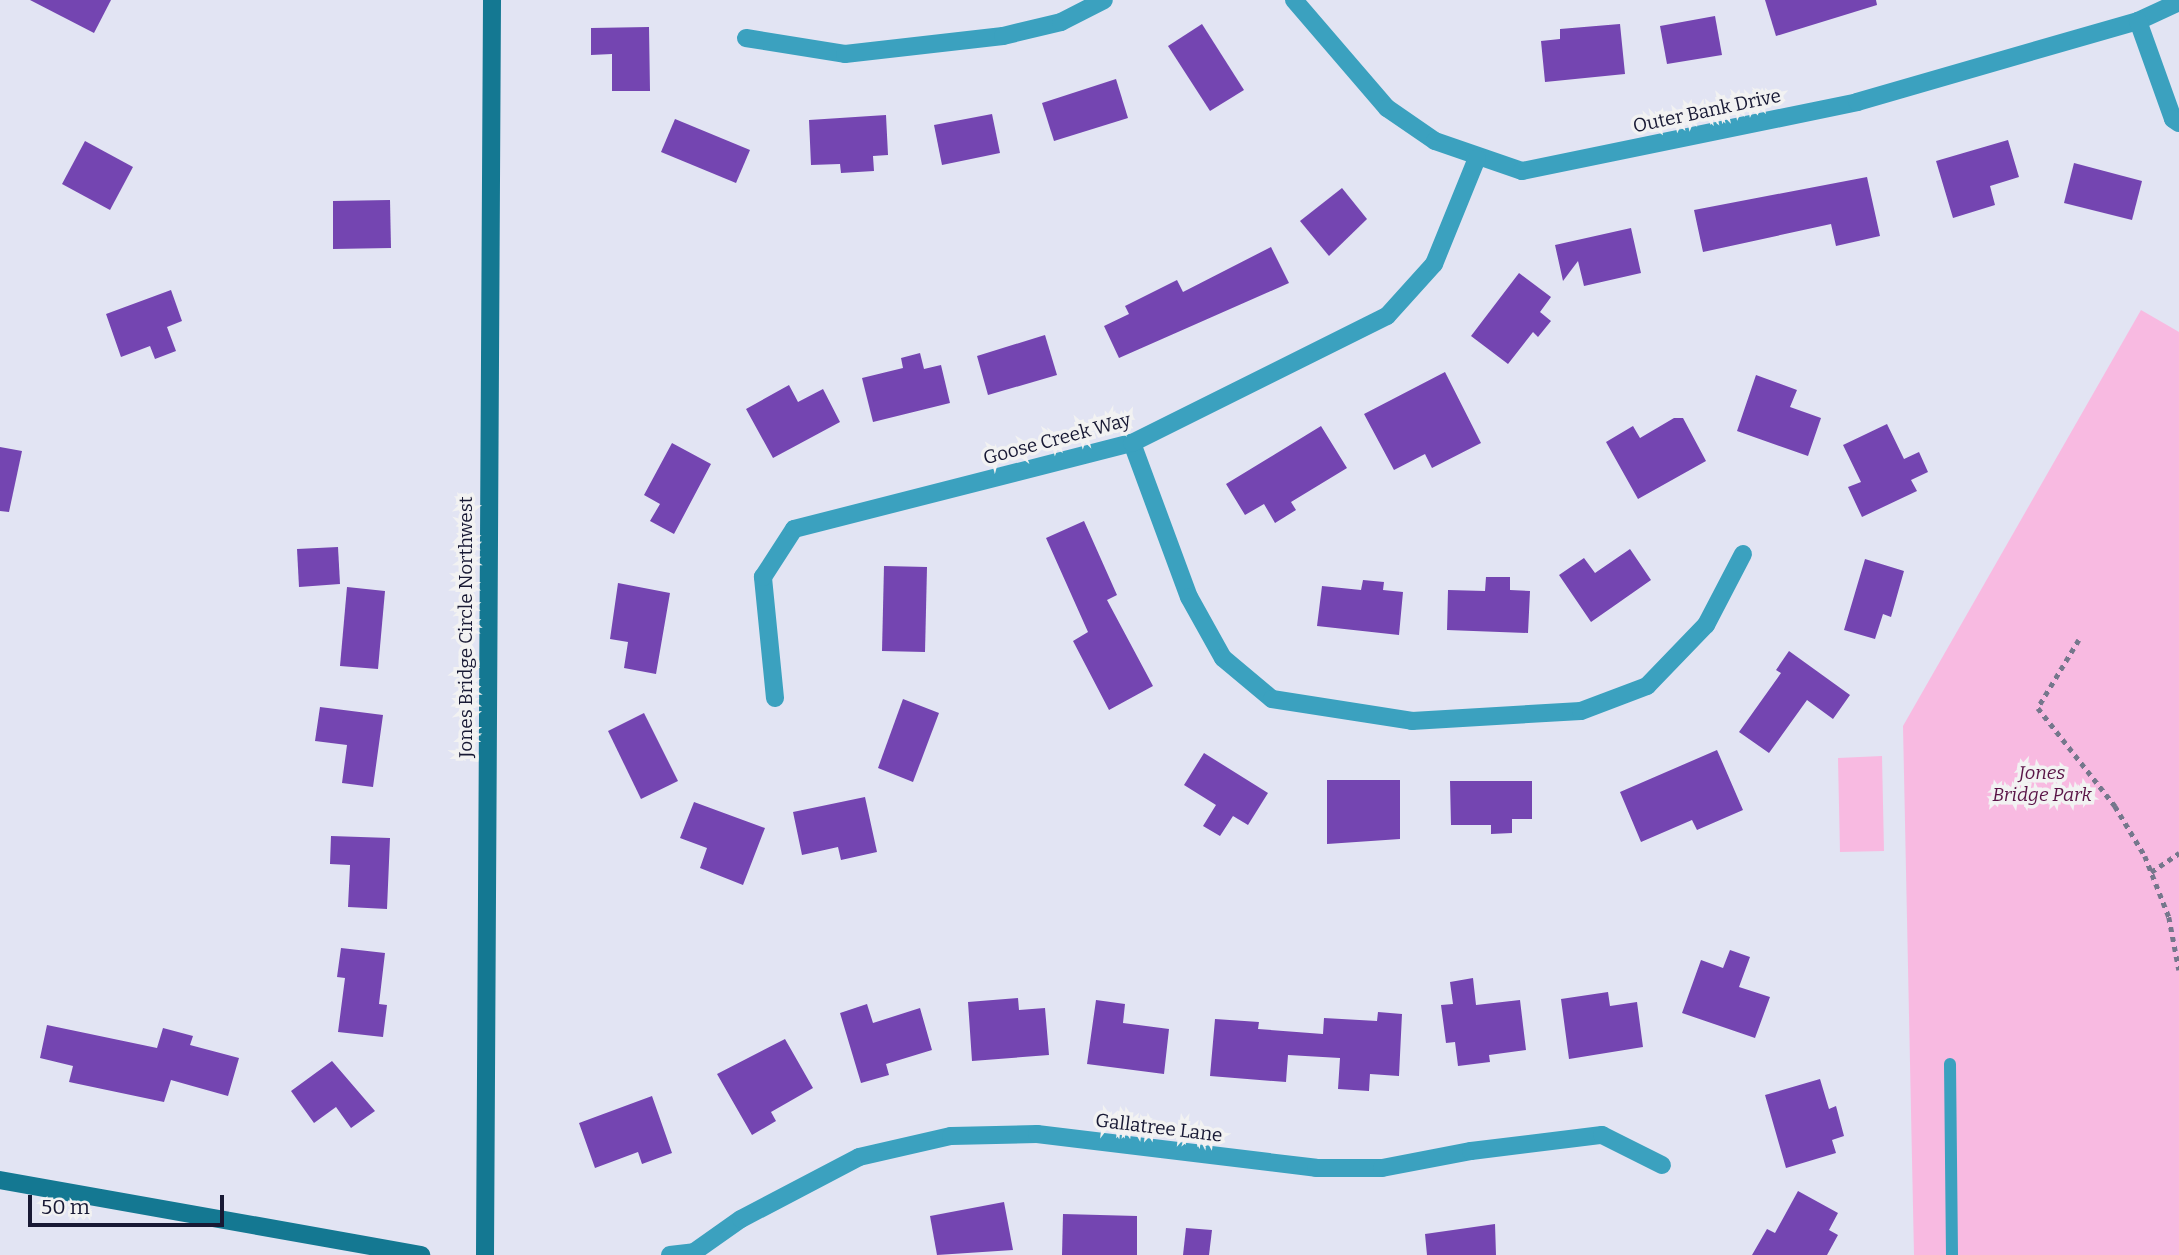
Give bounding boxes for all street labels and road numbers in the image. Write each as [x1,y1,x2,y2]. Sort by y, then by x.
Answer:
street label: Outer Bank Drive [1631,84,1783,138]
street label: Goose Creek Way [981,408,1133,470]
street label: Jones Bridge Circle Northwest [455,496,477,758]
street label: Gallatree Lane [1094,1109,1224,1147]

